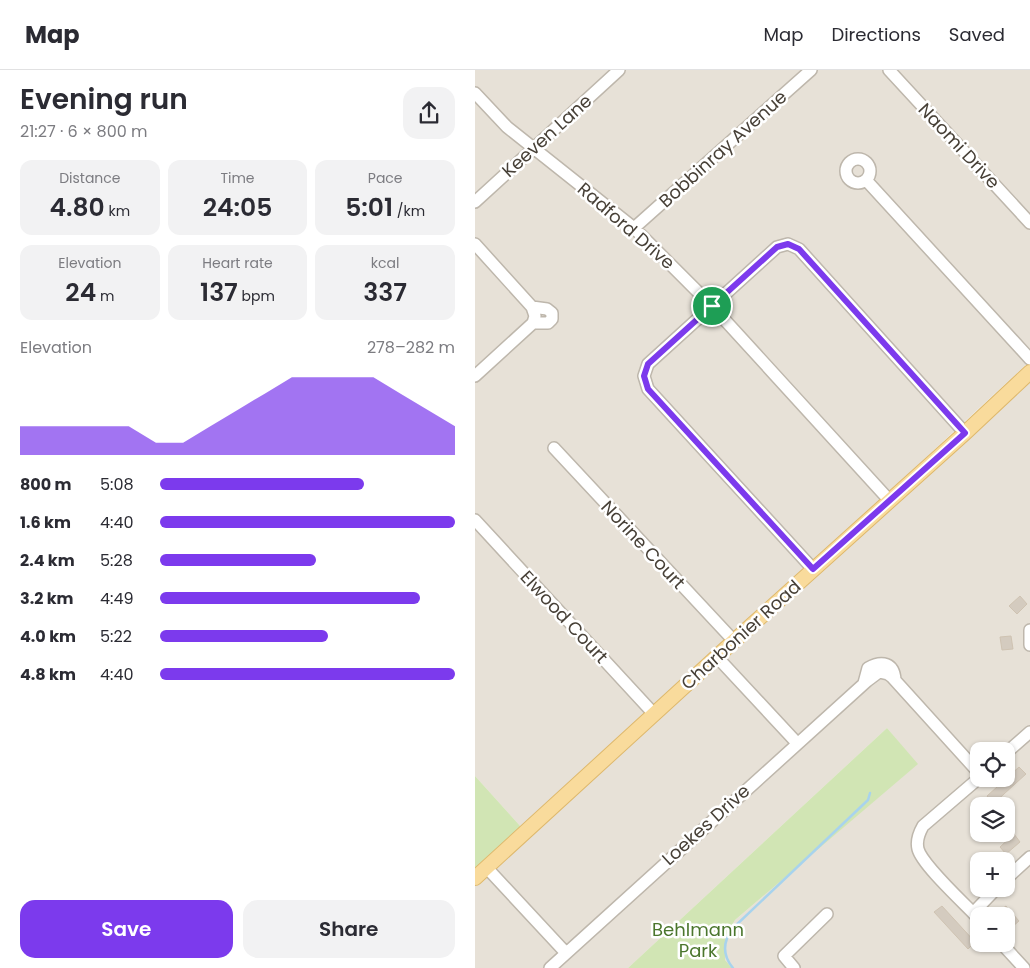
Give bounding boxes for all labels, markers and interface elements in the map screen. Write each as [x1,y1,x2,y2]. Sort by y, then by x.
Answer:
text: Map [25,18,80,51]
text: Map [764,22,803,47]
text: Directions [831,22,921,47]
text: Saved [949,22,1005,47]
text: Evening run [20,80,188,119]
street label: Bobbinray Avenue [653,84,792,213]
button: share [403,87,455,139]
street label: Keeven Lane [496,88,597,183]
street label: Naomi Drive [913,97,1006,194]
text: 21:27 · 6 × 800 m [20,120,148,143]
text: Distance [59,168,121,188]
text: Time [220,168,255,188]
text: Pace [368,168,403,188]
street label: Radford Drive [572,176,680,275]
text: 4.80 [50,190,105,225]
text: 24:05 [203,190,272,225]
text: 5:01 [345,190,393,225]
text: km [105,201,130,221]
text: /km [393,201,425,221]
text: Elevation [58,253,121,273]
text: Heart rate [202,253,273,273]
text: kcal [371,253,399,273]
text: 24 [65,275,96,310]
text: 137 [200,275,238,310]
text: 337 [363,275,407,310]
pin [691,285,733,327]
text: m [96,286,114,306]
text: bpm [238,286,275,306]
icon: arrive [698,292,726,320]
text: Elevation [20,336,92,359]
text: 278–282 m [367,336,455,359]
text: 800 m [20,473,72,496]
text: 5:08 [100,473,134,496]
street label: Norine Court [596,495,691,595]
text: 1.6 km [20,511,71,534]
text: 4:40 [100,511,134,534]
text: 2.4 km [20,549,75,572]
text: 5:28 [100,549,133,572]
street label: Elwood Court [515,565,614,669]
street label: Charbonier Road [675,574,806,695]
text: 3.2 km [20,587,74,610]
text: 4:49 [100,587,134,610]
text: 4.0 km [20,625,76,648]
text: 5:22 [100,625,132,648]
text: 4.8 km [20,663,76,686]
text: 4:40 [100,663,134,686]
map controls [970,742,1015,952]
button: locate [970,742,1015,787]
street label: Loekes Drive [656,778,755,871]
button: layers [970,797,1015,842]
button: + [970,852,1015,897]
button: Save [20,900,233,958]
button: Share [243,900,455,958]
button: − [970,907,1015,952]
park label: Behlmann Park [652,917,744,963]

